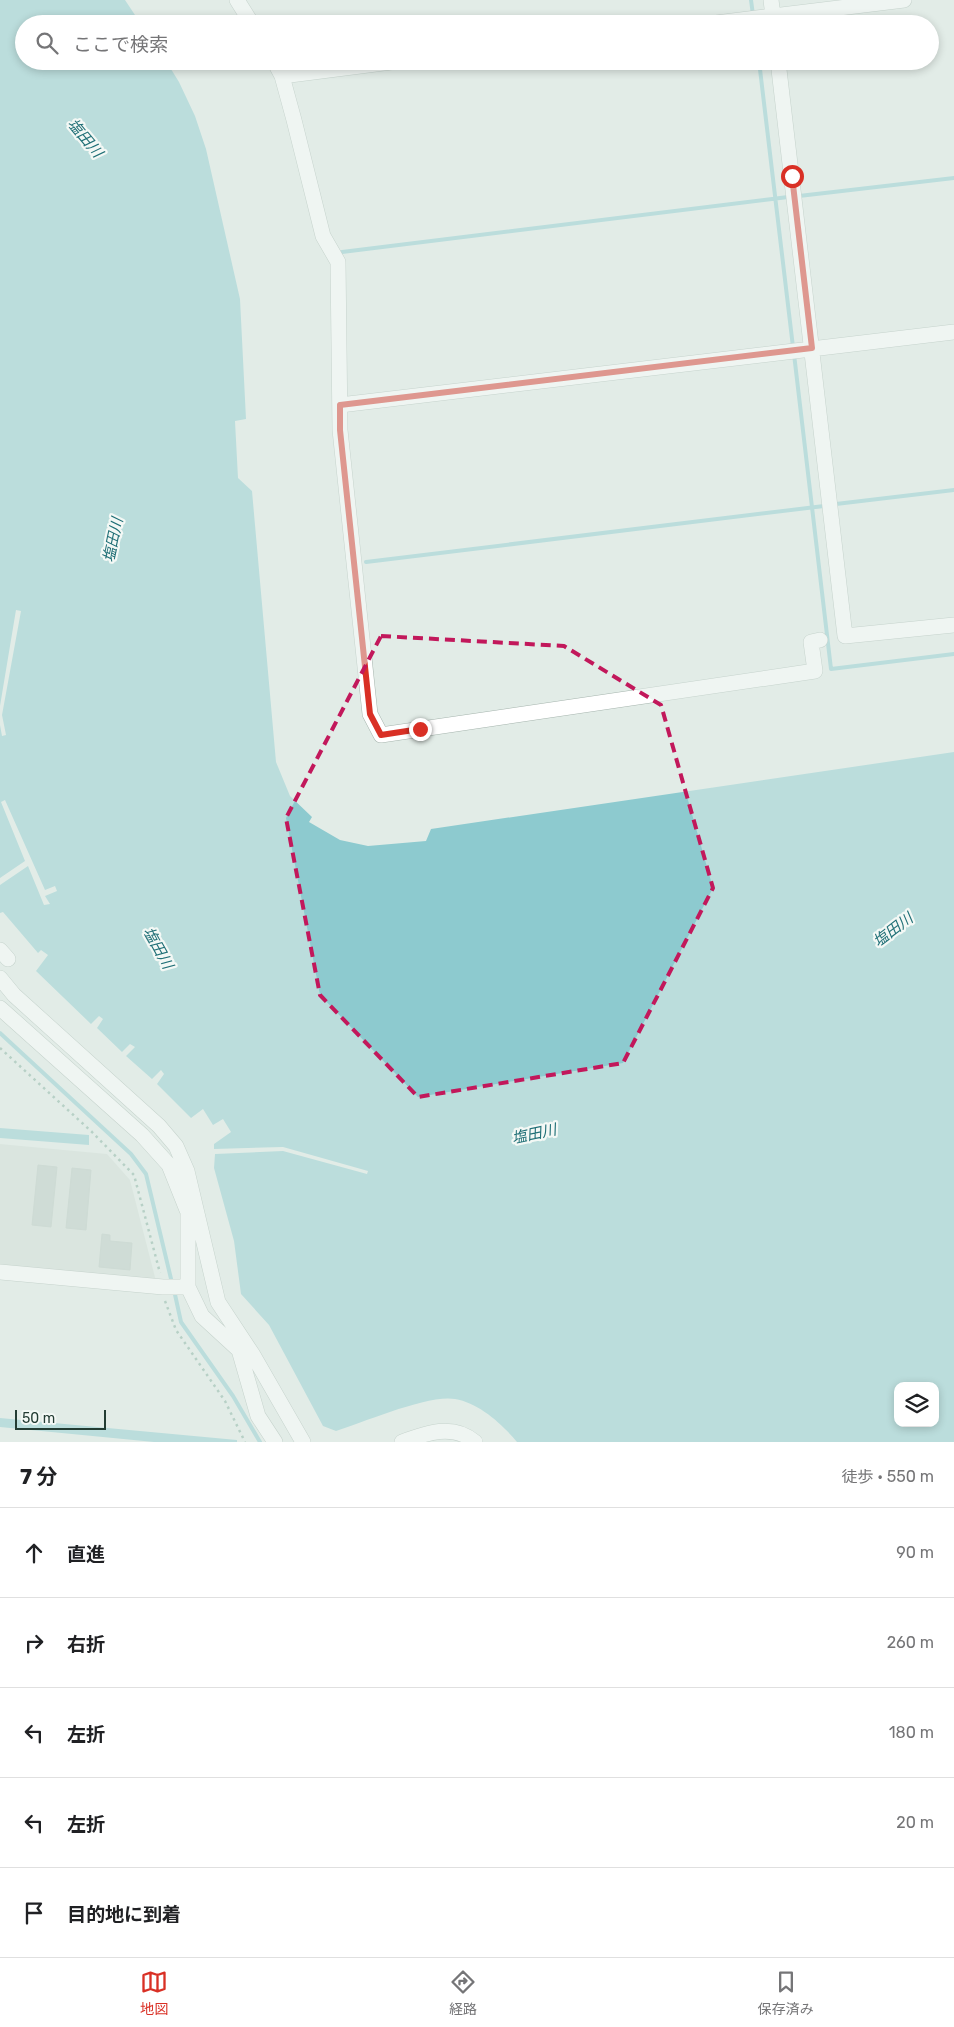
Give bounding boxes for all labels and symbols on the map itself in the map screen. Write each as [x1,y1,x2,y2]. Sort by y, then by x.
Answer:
water label: 塩田川 [64,115,108,163]
route start [781,165,804,188]
water label: 塩田川 [100,514,127,564]
route end [409,718,432,741]
water label: 塩田川 [870,908,918,951]
water label: 塩田川 [139,924,178,974]
water label: 塩田川 [510,1120,560,1147]
scale bar [15,1407,106,1430]

